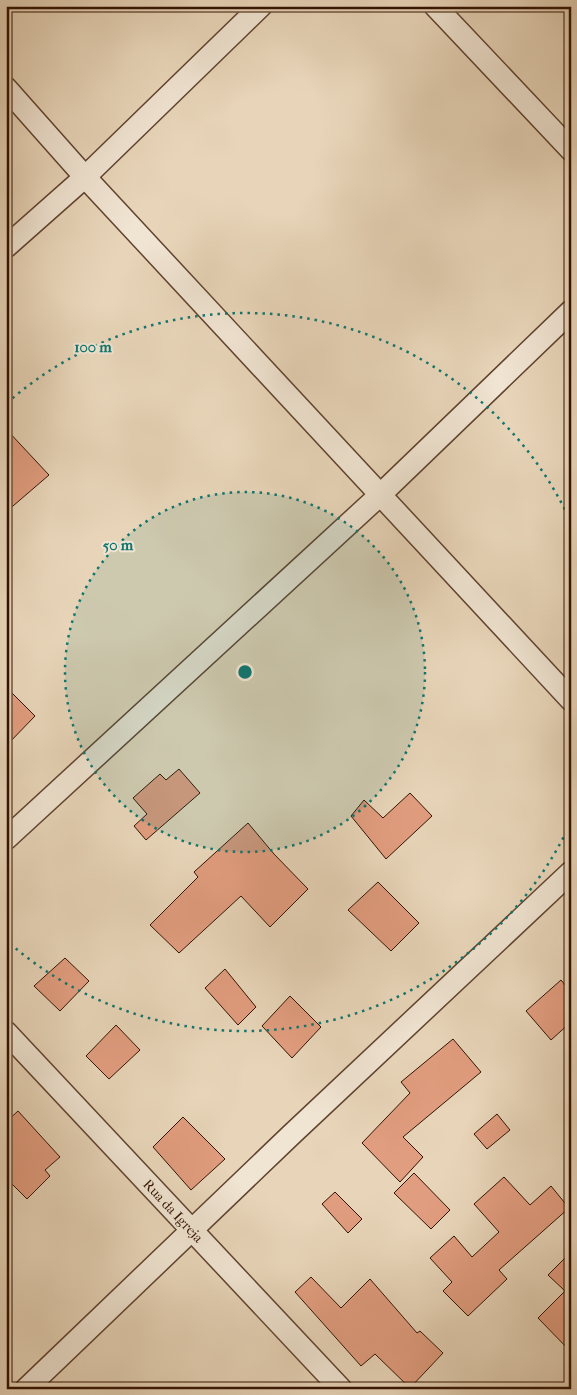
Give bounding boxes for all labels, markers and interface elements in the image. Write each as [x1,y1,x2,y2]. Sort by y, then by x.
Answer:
text: 100 m [74,338,112,356]
text: 50 m [103,536,134,554]
centre of rings [236,663,254,681]
street label: Rua da Igreja [139,1176,207,1247]

